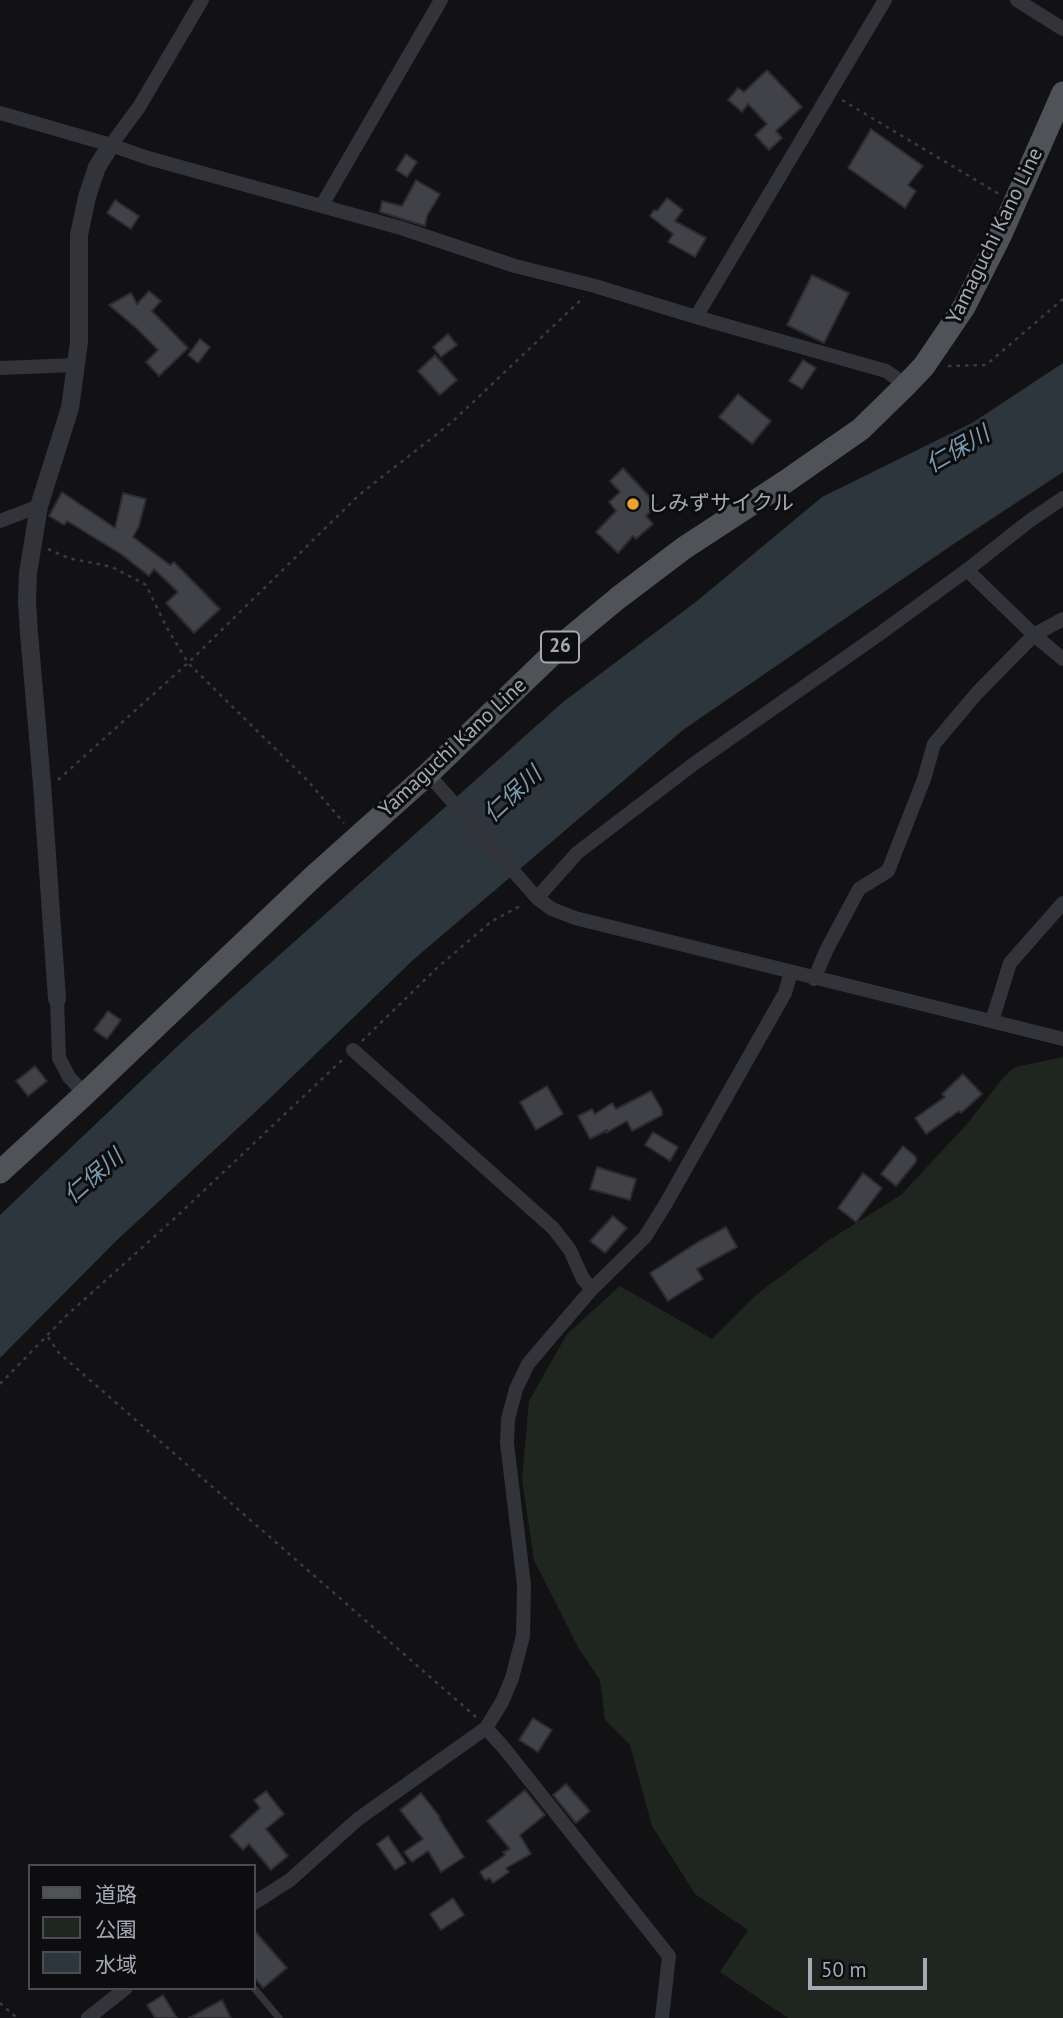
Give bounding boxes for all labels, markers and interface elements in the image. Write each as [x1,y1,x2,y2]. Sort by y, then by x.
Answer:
street label: Yamaguchi Kano Line [941,144,1049,328]
water label: 仁保川 [921,421,995,479]
place label: しみずサイクル [647,491,794,517]
marker: しみずサイクル [625,496,641,512]
road number: 26 [541,632,579,662]
street label: Yamaguchi Kano Line [374,673,532,823]
water label: 仁保川 [478,761,548,829]
water label: 仁保川 [59,1144,129,1210]
legend [28,1864,256,1990]
text: 道路 [95,1881,137,1908]
text: 公園 [95,1916,137,1943]
scale bar [811,1944,930,1988]
text: 水域 [95,1951,137,1978]
text: 50 m [821,1956,867,1983]

